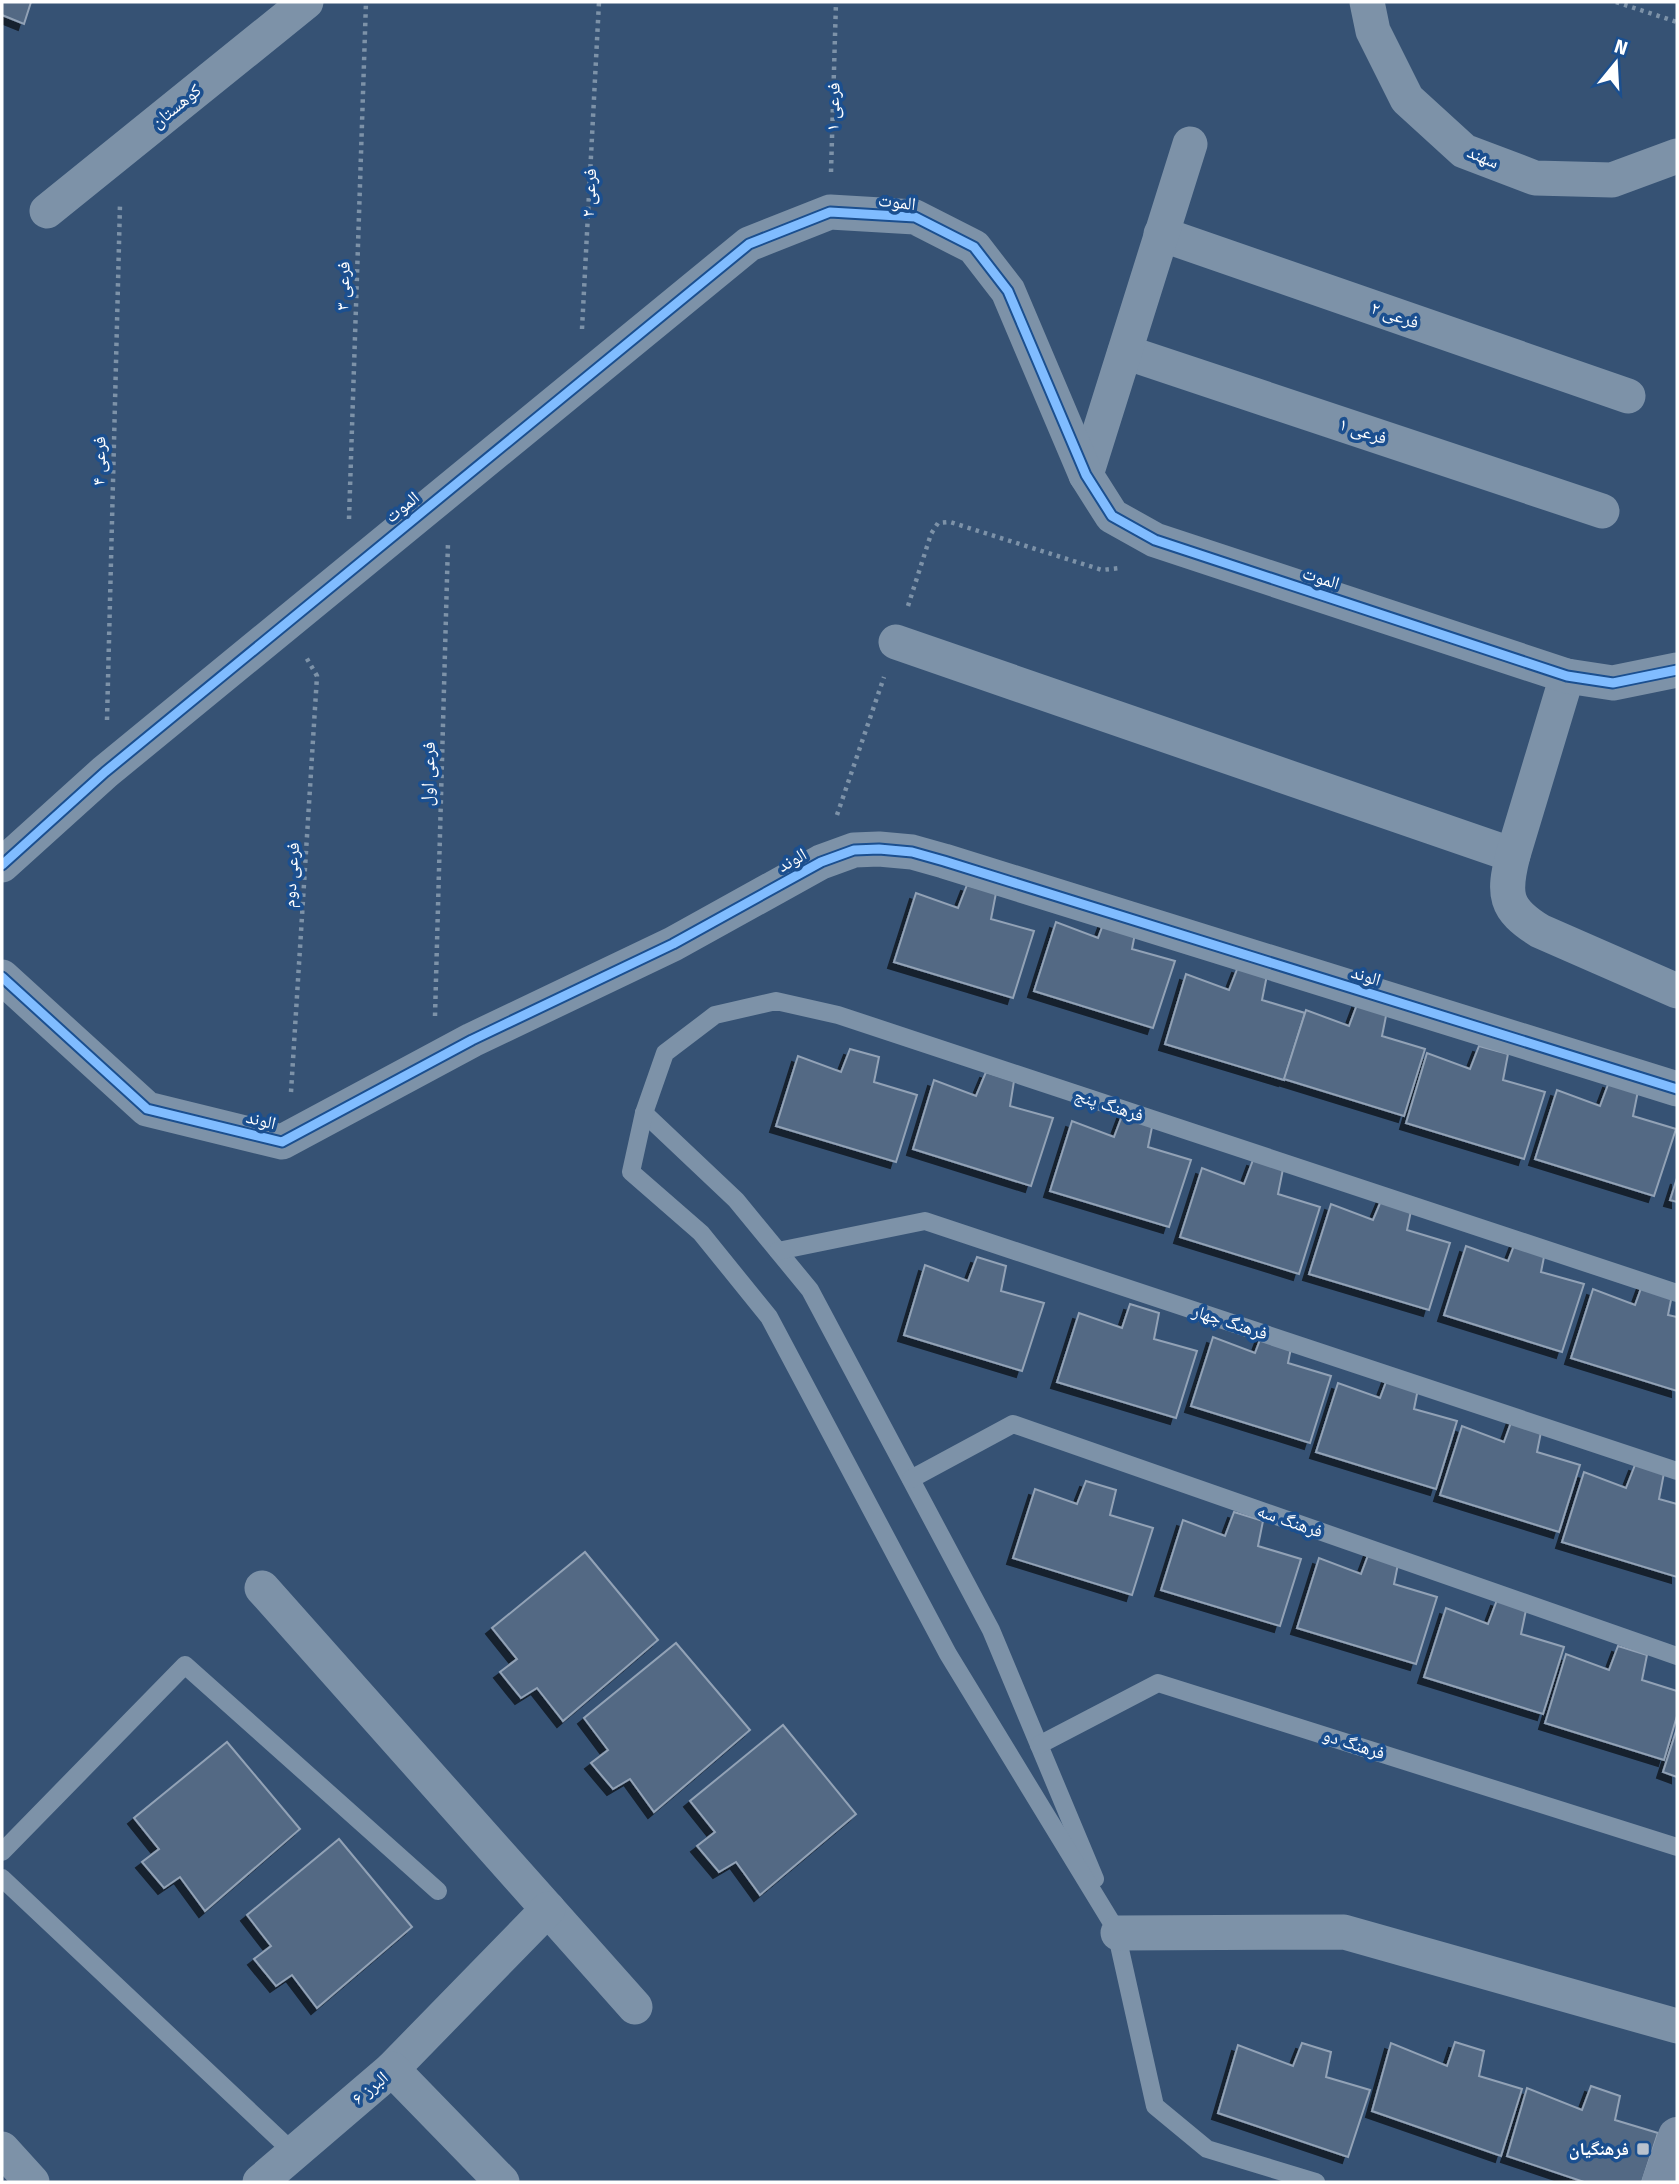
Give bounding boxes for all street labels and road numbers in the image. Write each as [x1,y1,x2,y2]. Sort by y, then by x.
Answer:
street label: کوهستان [146,79,206,133]
street label: فرعی ۱ [821,82,845,132]
street label: سهند [1464,141,1502,173]
street label: فرعی ۲ [577,168,601,218]
street label: الموت [877,189,917,215]
street label: فرعی ۳ [331,261,355,311]
street label: فرعی ۲ [1368,297,1422,333]
street label: فرعی ۱ [1336,413,1390,449]
street label: فرعی ۴ [88,436,110,486]
street label: الموت [380,487,424,527]
street label: الموت [1300,562,1342,594]
street label: فرعی اول [416,741,440,807]
street label: فرعی دوم [278,841,305,909]
street label: الوند [774,843,810,877]
street label: الوند [1348,961,1384,991]
street label: فرهنگ پنج [1071,1084,1146,1127]
street label: الوند [244,1106,278,1134]
street label: فرهنگ چهار [1189,1299,1270,1344]
street label: فرهنگ سه [1254,1500,1326,1542]
street label: فرهنگ دو [1320,1724,1388,1764]
street label: البرز ۶ [347,2067,393,2109]

